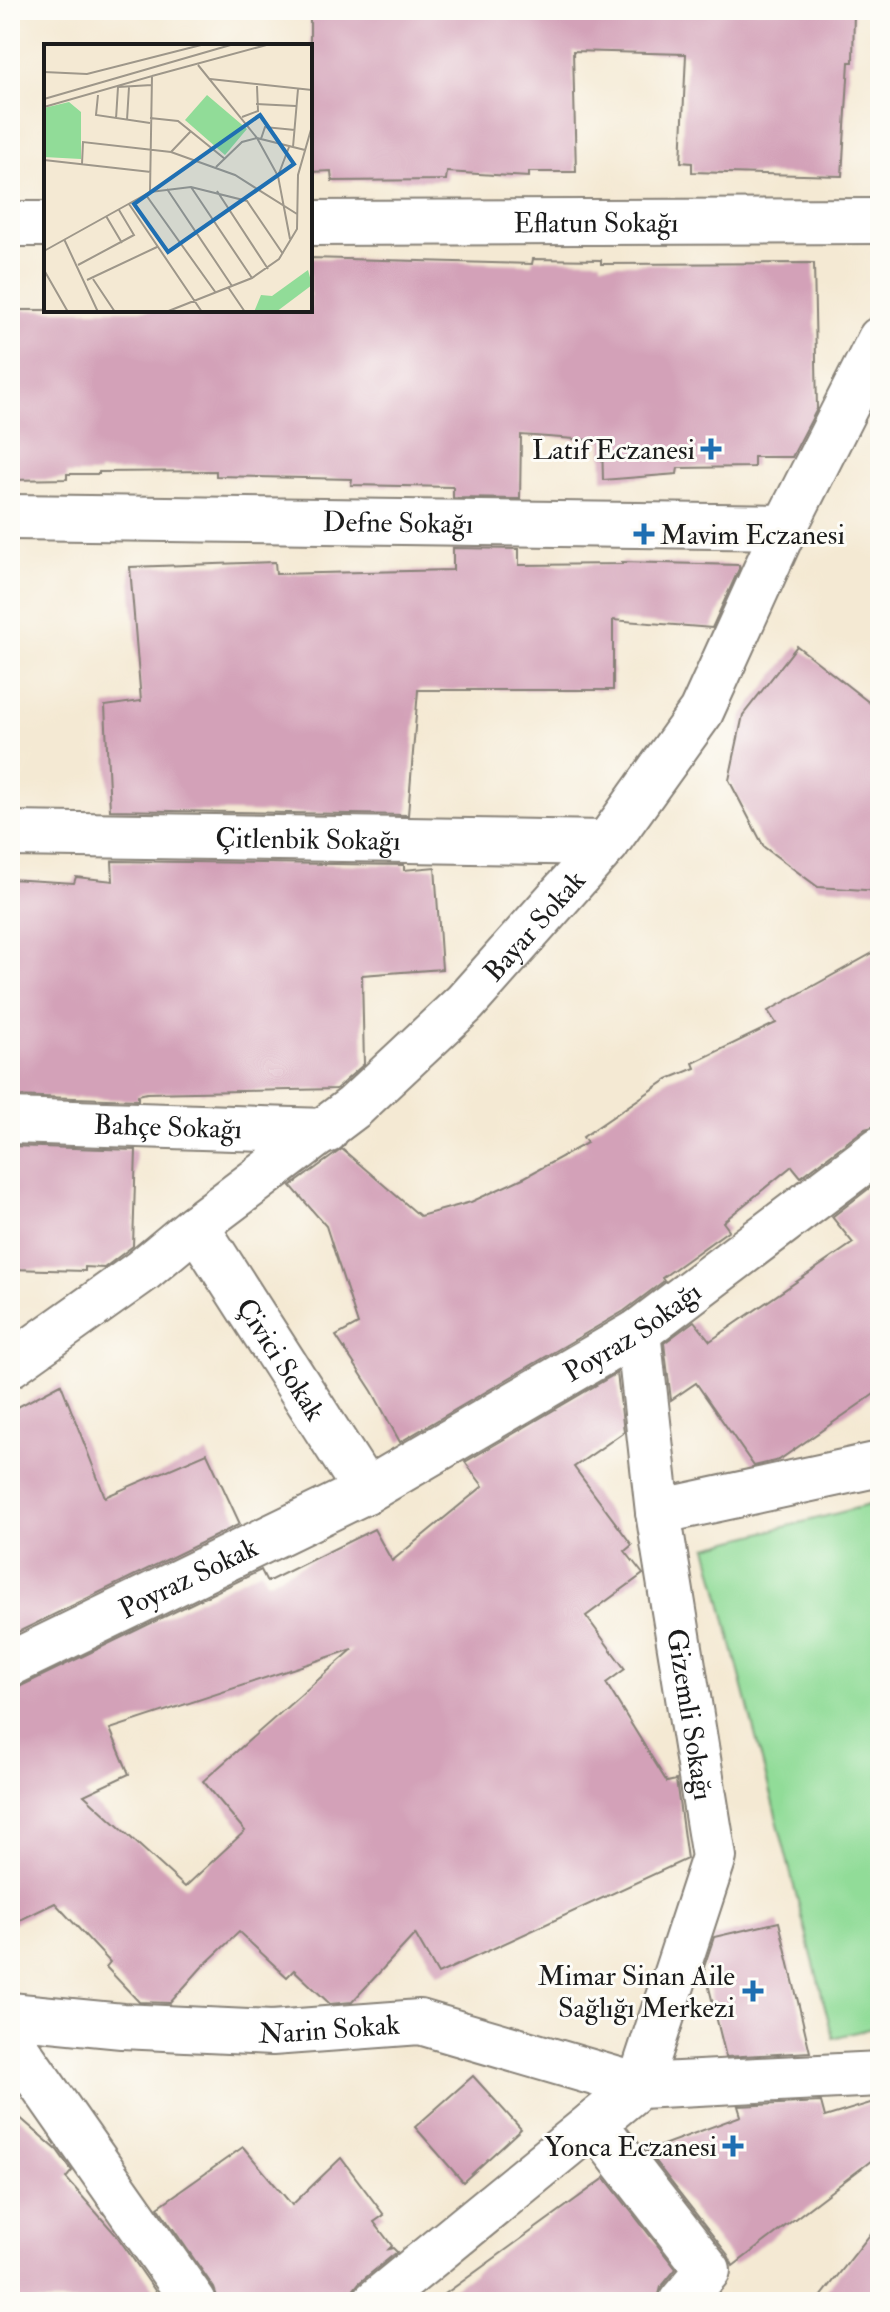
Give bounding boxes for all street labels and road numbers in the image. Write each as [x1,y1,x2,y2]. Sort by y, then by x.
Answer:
street label: Eflatun Sokağı [513,206,679,241]
street label: Defne Sokağı [322,505,473,542]
street label: Çitlenbik Sokağı [215,821,401,859]
street label: Bayar Sokak [477,863,594,989]
street label: Bahçe Sokağı [93,1108,243,1147]
street label: Poyraz Sokağı [558,1275,708,1391]
street label: Çivici Sokak [228,1292,333,1428]
street label: Poyraz Sokak [114,1530,264,1627]
street label: Gizemli Sokağı [658,1626,721,1803]
street label: Narin Sokak [258,2008,402,2053]

